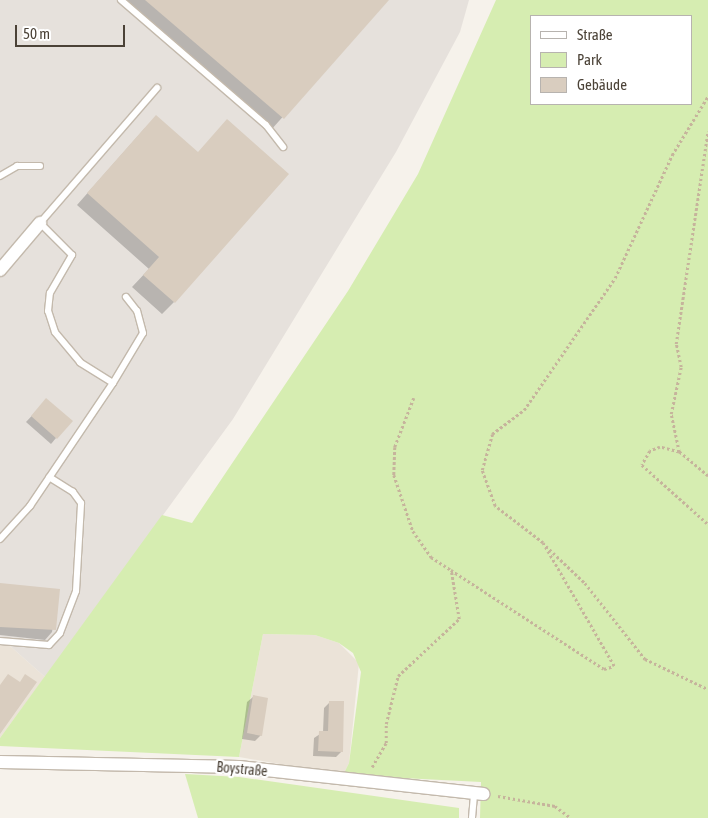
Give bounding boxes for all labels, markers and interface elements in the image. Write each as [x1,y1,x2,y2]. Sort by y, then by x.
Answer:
scale bar [18,15,128,47]
legend [530,15,693,105]
text: 50 m [23,25,50,42]
text: Straße [577,26,613,43]
text: Park [577,51,602,68]
text: Gebäude [577,76,627,93]
street label: Boystraße [216,758,268,780]

